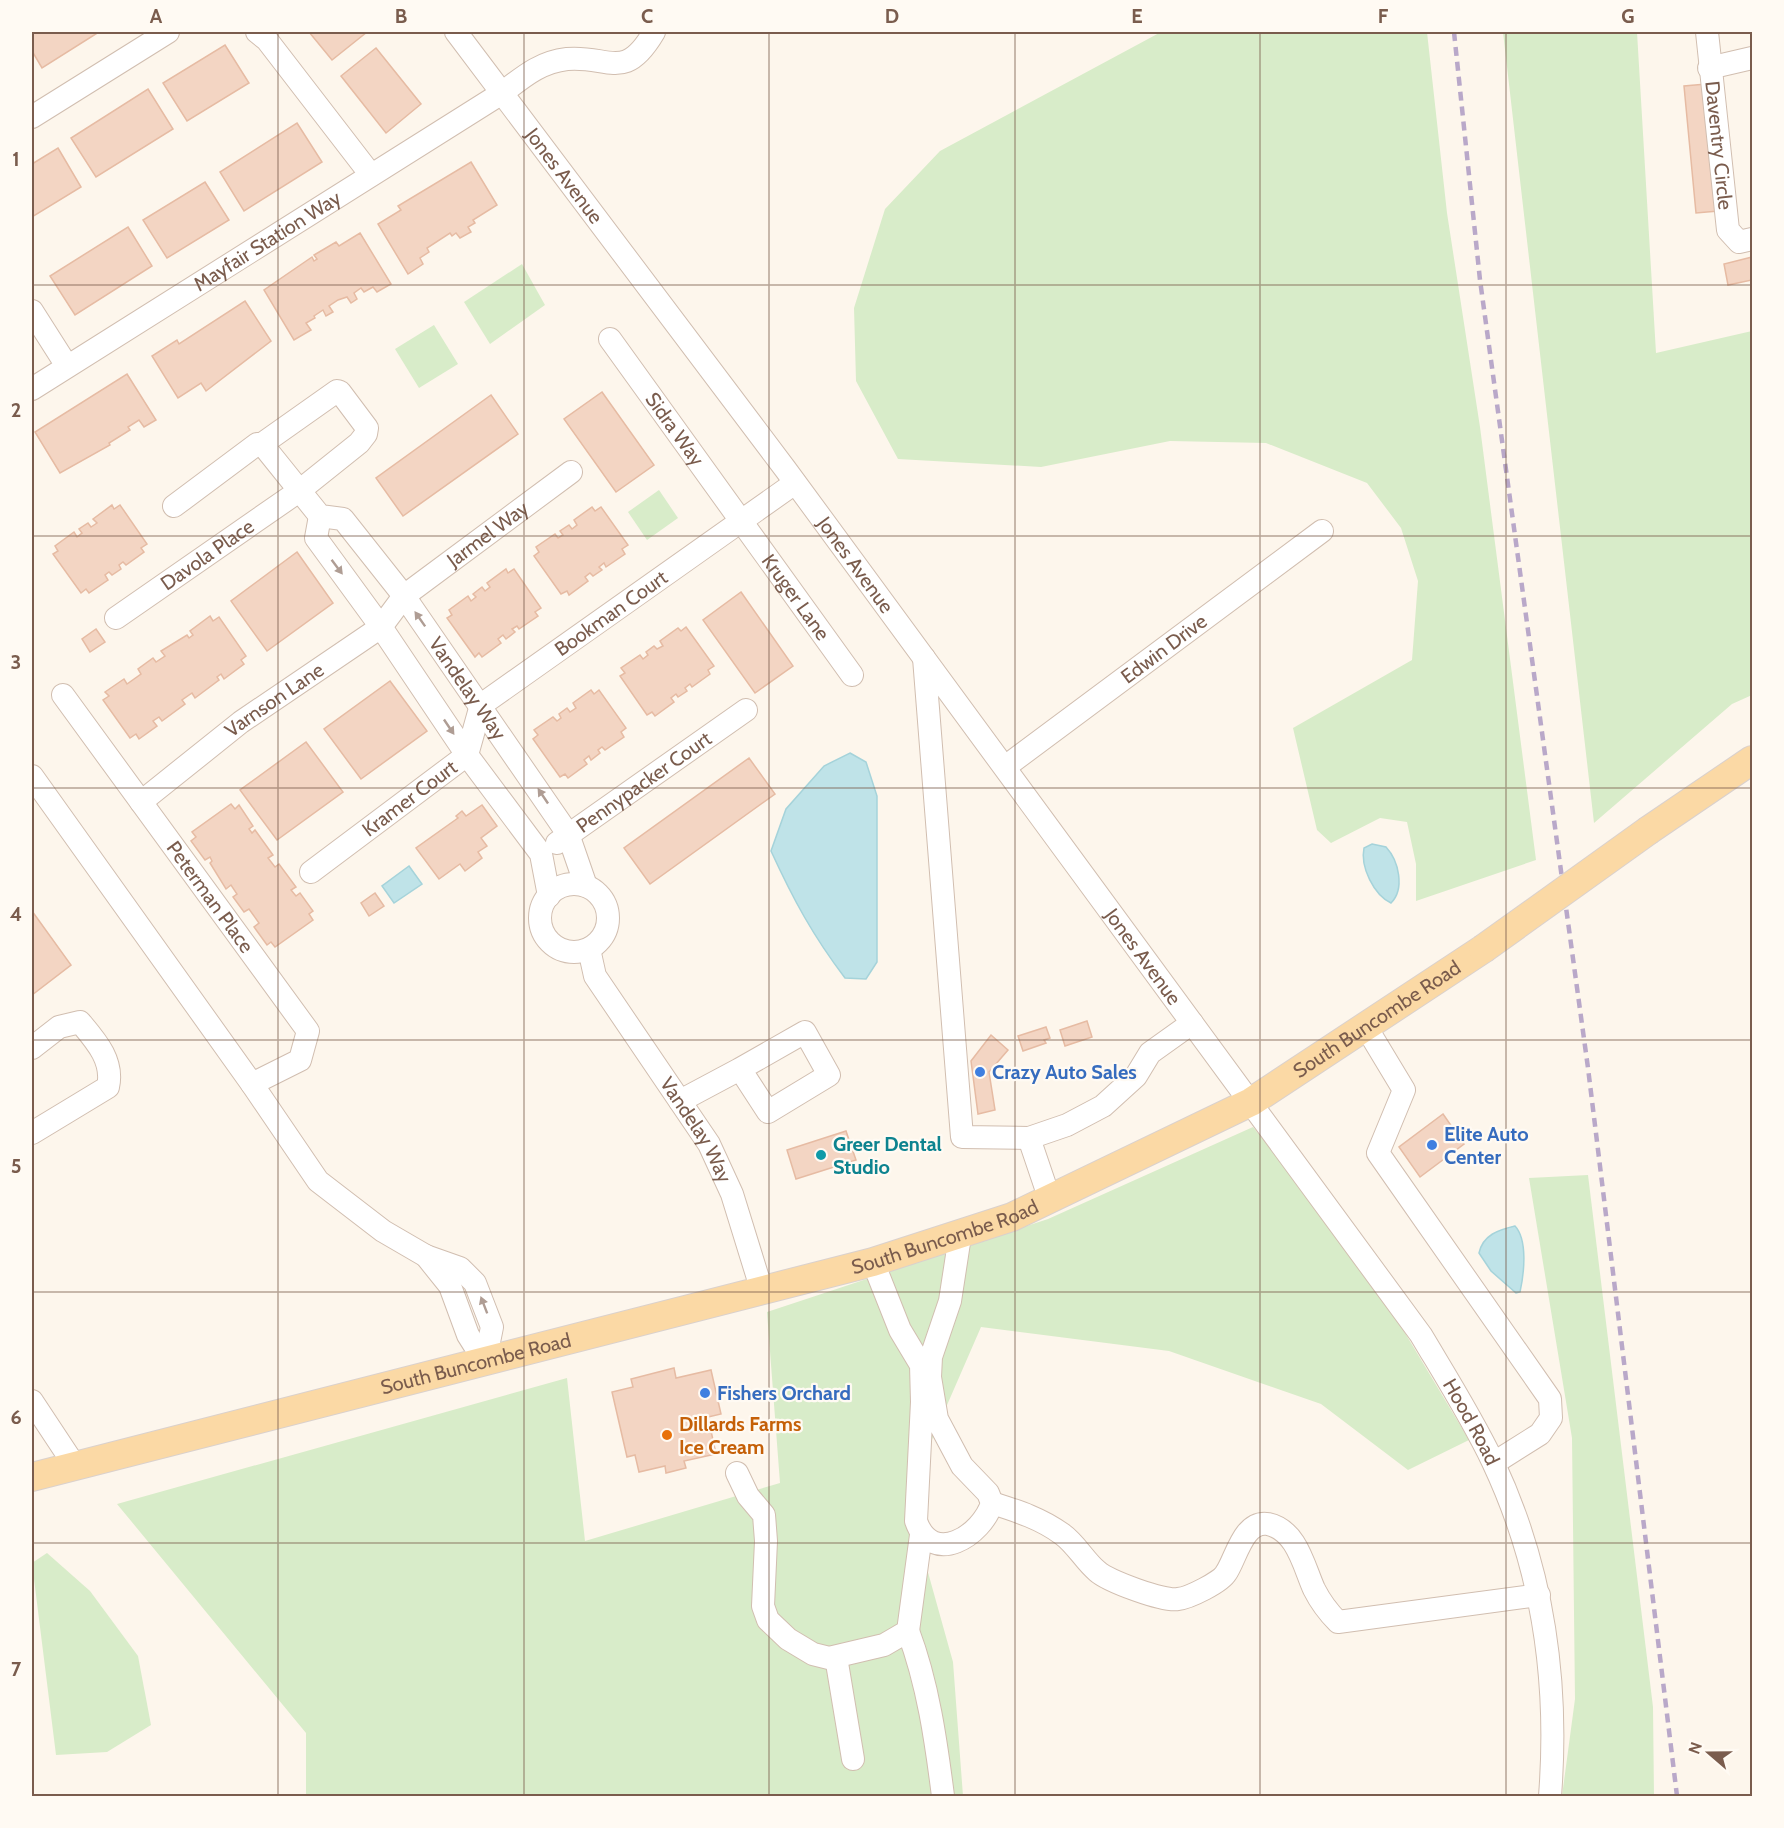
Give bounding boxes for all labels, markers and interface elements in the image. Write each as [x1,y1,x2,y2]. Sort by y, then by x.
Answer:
text: A [150,4,163,28]
text: B [395,4,407,28]
text: C [641,4,653,28]
text: D [885,4,899,28]
text: E [1131,4,1143,28]
text: F [1378,4,1389,28]
text: G [1621,4,1635,28]
street label: Daventry Circle [1700,80,1738,211]
street label: Jones Avenue [520,122,608,228]
text: 1 [12,147,20,171]
street label: Mayfair Station Way [189,186,345,296]
street label: Sidra Way [640,388,709,470]
text: 2 [11,398,21,422]
street label: Jarmel Way [441,496,533,573]
street label: Jones Avenue [812,511,899,618]
street label: Davola Place [156,514,258,595]
street label: Kruger Lane [757,549,835,645]
one-way arrow [331,559,343,575]
street label: Bookman Court [550,565,672,661]
street label: Edwin Drive [1116,609,1212,689]
one-way arrow [414,611,426,627]
street label: Vandelay Way [424,632,511,744]
text: 3 [11,650,21,674]
street label: Varnson Lane [220,657,328,742]
one-way arrow [443,719,454,735]
street label: Pennypacker Court [571,726,716,838]
street label: Kramer Court [357,755,462,842]
one-way arrow [537,789,549,805]
street label: Peterman Place [162,836,259,958]
text: 4 [10,902,22,926]
street label: Jones Avenue [1099,903,1186,1009]
street label: South Buncombe Road [1289,955,1465,1083]
place label: Crazy Auto Sales [992,1060,1137,1084]
marker: Crazy Auto Sales [973,1065,987,1079]
street label: Vandelay Way [655,1072,737,1186]
place label: Elite Auto Center [1444,1122,1529,1169]
place label: Greer Dental Studio [833,1132,942,1179]
marker: Elite Auto Center [1425,1138,1439,1152]
marker: Greer Dental Studio [814,1148,828,1162]
text: 5 [11,1154,21,1178]
street label: South Buncombe Road [849,1194,1042,1279]
one-way arrow [478,1296,488,1314]
street label: South Buncombe Road [378,1328,573,1399]
street label: Hood Road [1438,1374,1505,1469]
place label: Fishers Orchard [717,1381,851,1405]
marker: Fishers Orchard [698,1386,712,1400]
text: 6 [10,1405,22,1429]
place label: Dillards Farms Ice Cream [679,1412,801,1459]
marker: Dillards Farms Ice Cream [660,1428,674,1442]
text: 7 [11,1657,22,1681]
north arrow [1679,1723,1739,1783]
text: N [1685,1739,1706,1757]

